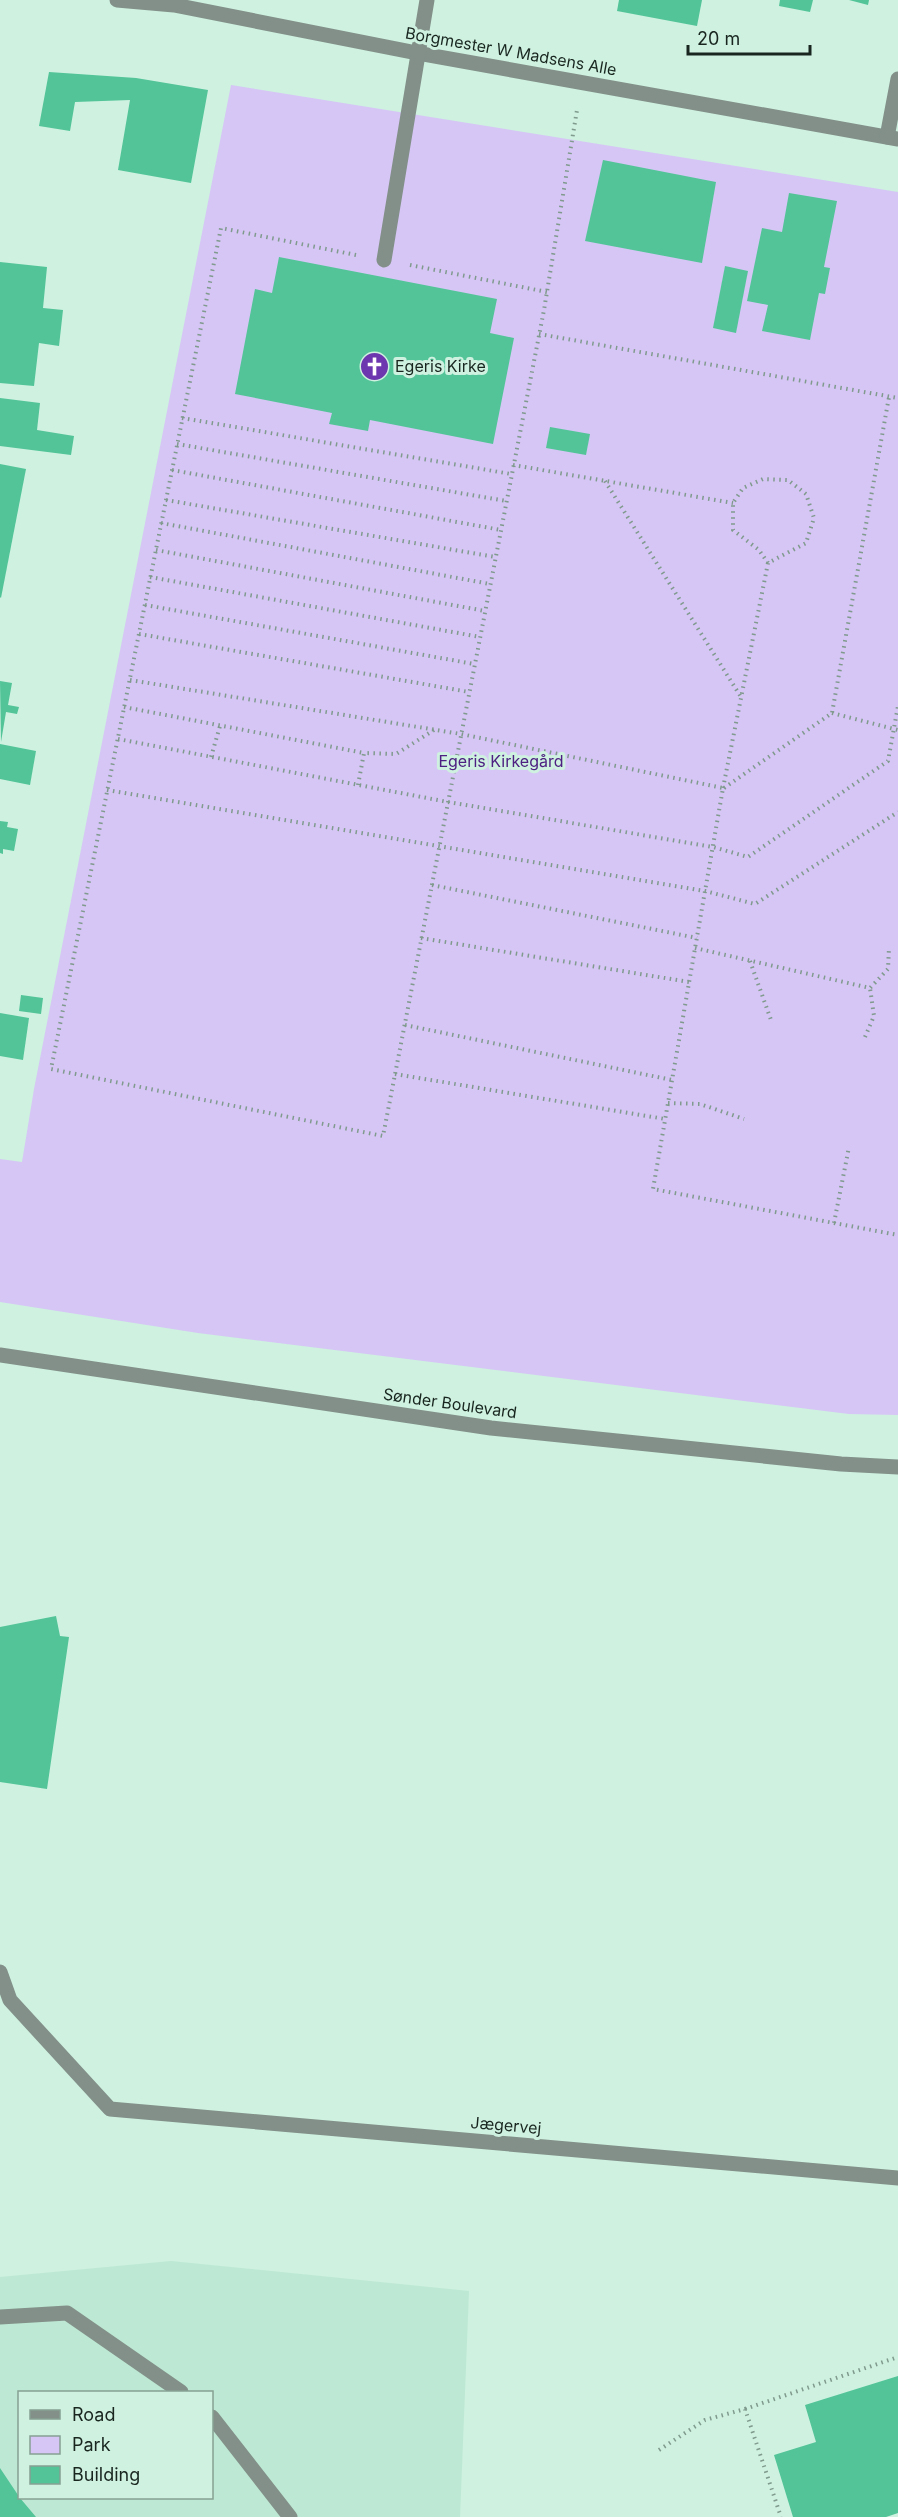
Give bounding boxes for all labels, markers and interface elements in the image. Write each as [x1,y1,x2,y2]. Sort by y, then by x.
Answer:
scale bar [688,18,810,56]
street label: Borgmester W Madsens Alle [404,23,618,79]
text: 20 m [697,28,740,49]
church icon: Egeris Kirke [358,350,390,382]
place label: Egeris Kirke [395,356,486,376]
park label: Egeris Kirkegård [438,751,564,771]
street label: Sønder Boulevard [382,1384,518,1422]
street label: Jægervej [470,2112,542,2138]
legend [18,2391,213,2499]
text: Road [72,2404,115,2425]
text: Park [72,2434,111,2455]
text: Building [72,2464,140,2485]

